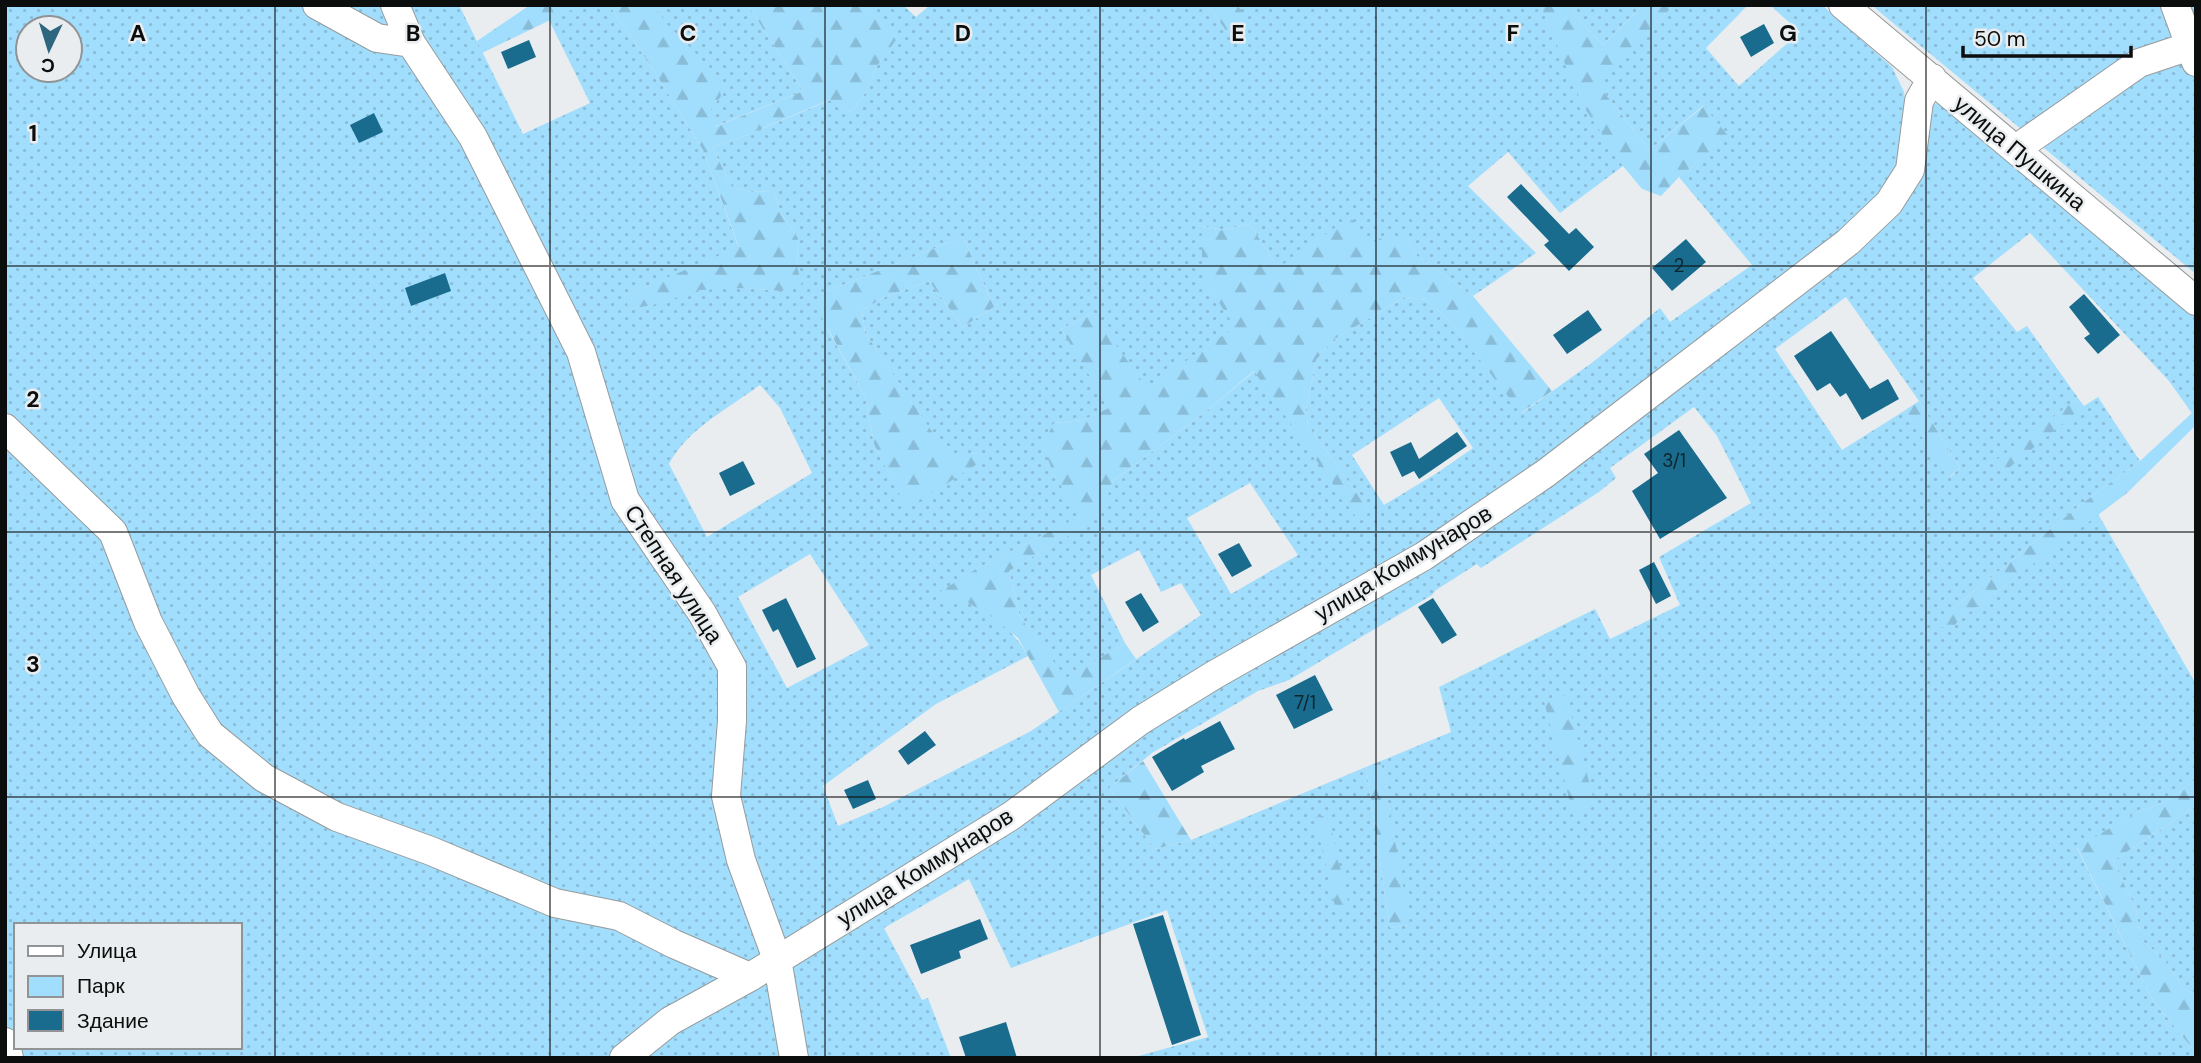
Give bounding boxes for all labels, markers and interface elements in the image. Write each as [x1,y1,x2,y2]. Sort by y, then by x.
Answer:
north arrow [14,14,84,84]
scale bar [1963,14,2131,58]
text: A [130,18,146,48]
text: B [406,18,420,48]
text: C [680,18,696,48]
text: D [955,18,971,48]
text: E [1231,18,1245,48]
text: F [1507,18,1520,48]
text: G [1779,18,1797,48]
text: 50 m [1974,25,2025,53]
text: С [40,52,56,78]
street label: улица Пушкина [1947,89,2093,217]
text: 1 [29,118,37,148]
house number: 2 [1674,253,1685,278]
text: 2 [26,384,40,414]
house number: 3/1 [1662,448,1686,473]
street label: улица Коммунаров [1309,498,1497,628]
street label: Степная улица [618,499,730,649]
text: 3 [26,649,40,679]
house number: 7/1 [1294,690,1316,715]
street label: улица Коммунаров [831,801,1019,933]
legend [14,923,242,1049]
text: Улица [77,937,137,965]
text: Парк [77,972,125,1000]
text: Здание [77,1007,149,1035]

